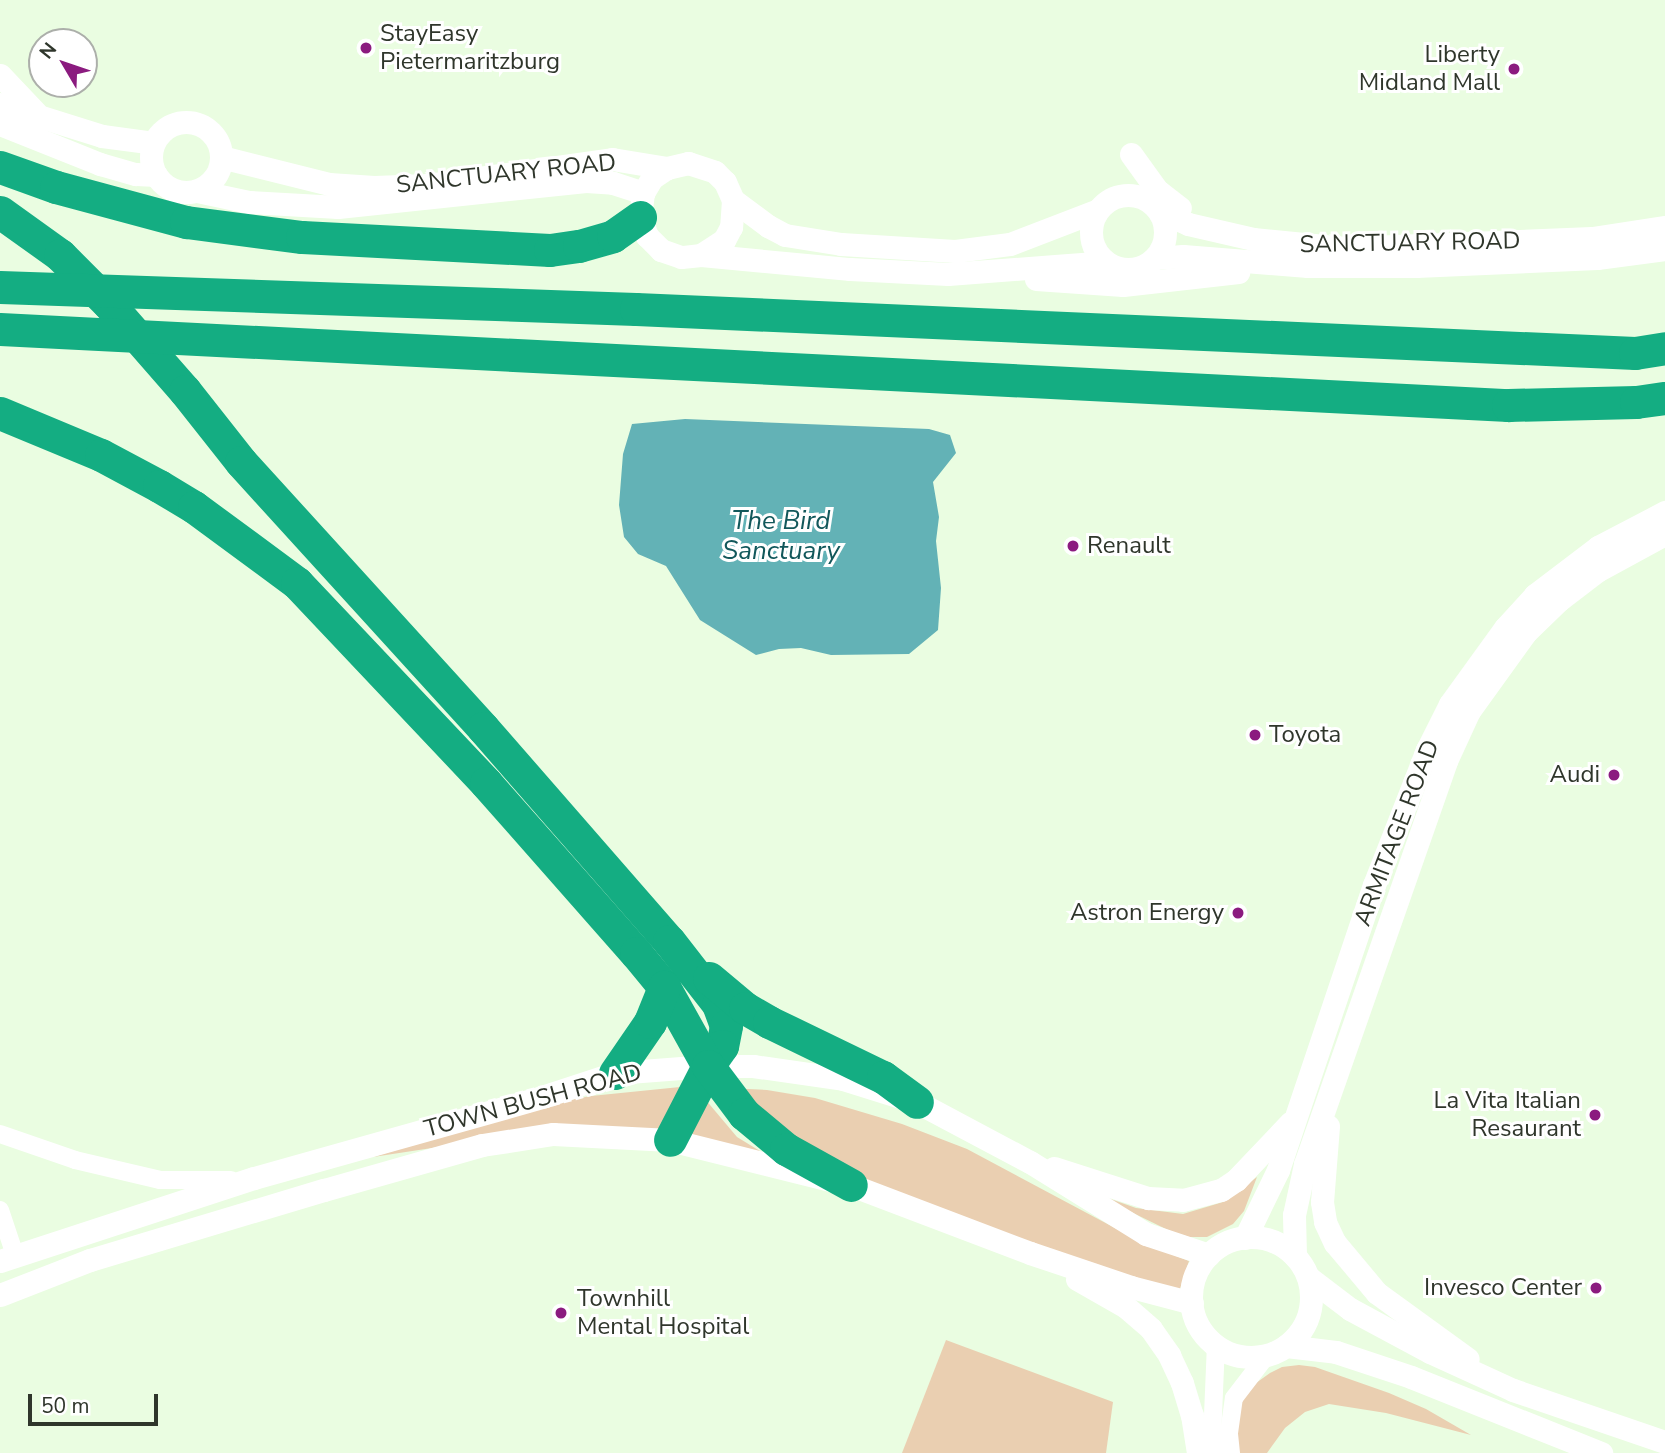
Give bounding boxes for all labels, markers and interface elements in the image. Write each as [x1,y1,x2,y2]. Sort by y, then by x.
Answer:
place label: StayEasy Pietermaritzburg [380,20,560,76]
north arrow [28,28,98,98]
text: N [34,37,63,65]
marker: StayEasy Pietermaritzburg [358,40,374,56]
place label: Liberty Midland Mall [1359,41,1500,97]
marker: Liberty Midland Mall [1506,61,1522,77]
street label: SANCTUARY ROAD [395,148,617,200]
street label: SANCTUARY ROAD [1299,227,1521,259]
water label: The Bird Sanctuary [722,505,840,566]
place label: Renault [1087,532,1171,560]
marker: Renault [1065,538,1081,554]
place label: Toyota [1269,721,1341,749]
marker: Toyota [1247,727,1263,743]
street label: ARMITAGE ROAD [1348,736,1446,930]
place label: Audi [1549,761,1600,789]
marker: Audi [1606,767,1622,783]
place label: Astron Energy [1070,899,1224,927]
marker: Astron Energy [1230,905,1246,921]
street label: TOWN BUSH ROAD [421,1058,645,1144]
place label: La Vita Italian Resaurant [1433,1087,1581,1143]
marker: La Vita Italian Resaurant [1587,1107,1603,1123]
place label: Invesco Center [1424,1274,1582,1302]
marker: Invesco Center [1588,1280,1604,1296]
place label: Townhill Mental Hospital [577,1285,749,1341]
marker: Townhill Mental Hospital [551,1303,571,1323]
scale bar [32,1380,161,1424]
text: 50 m [41,1392,90,1420]

